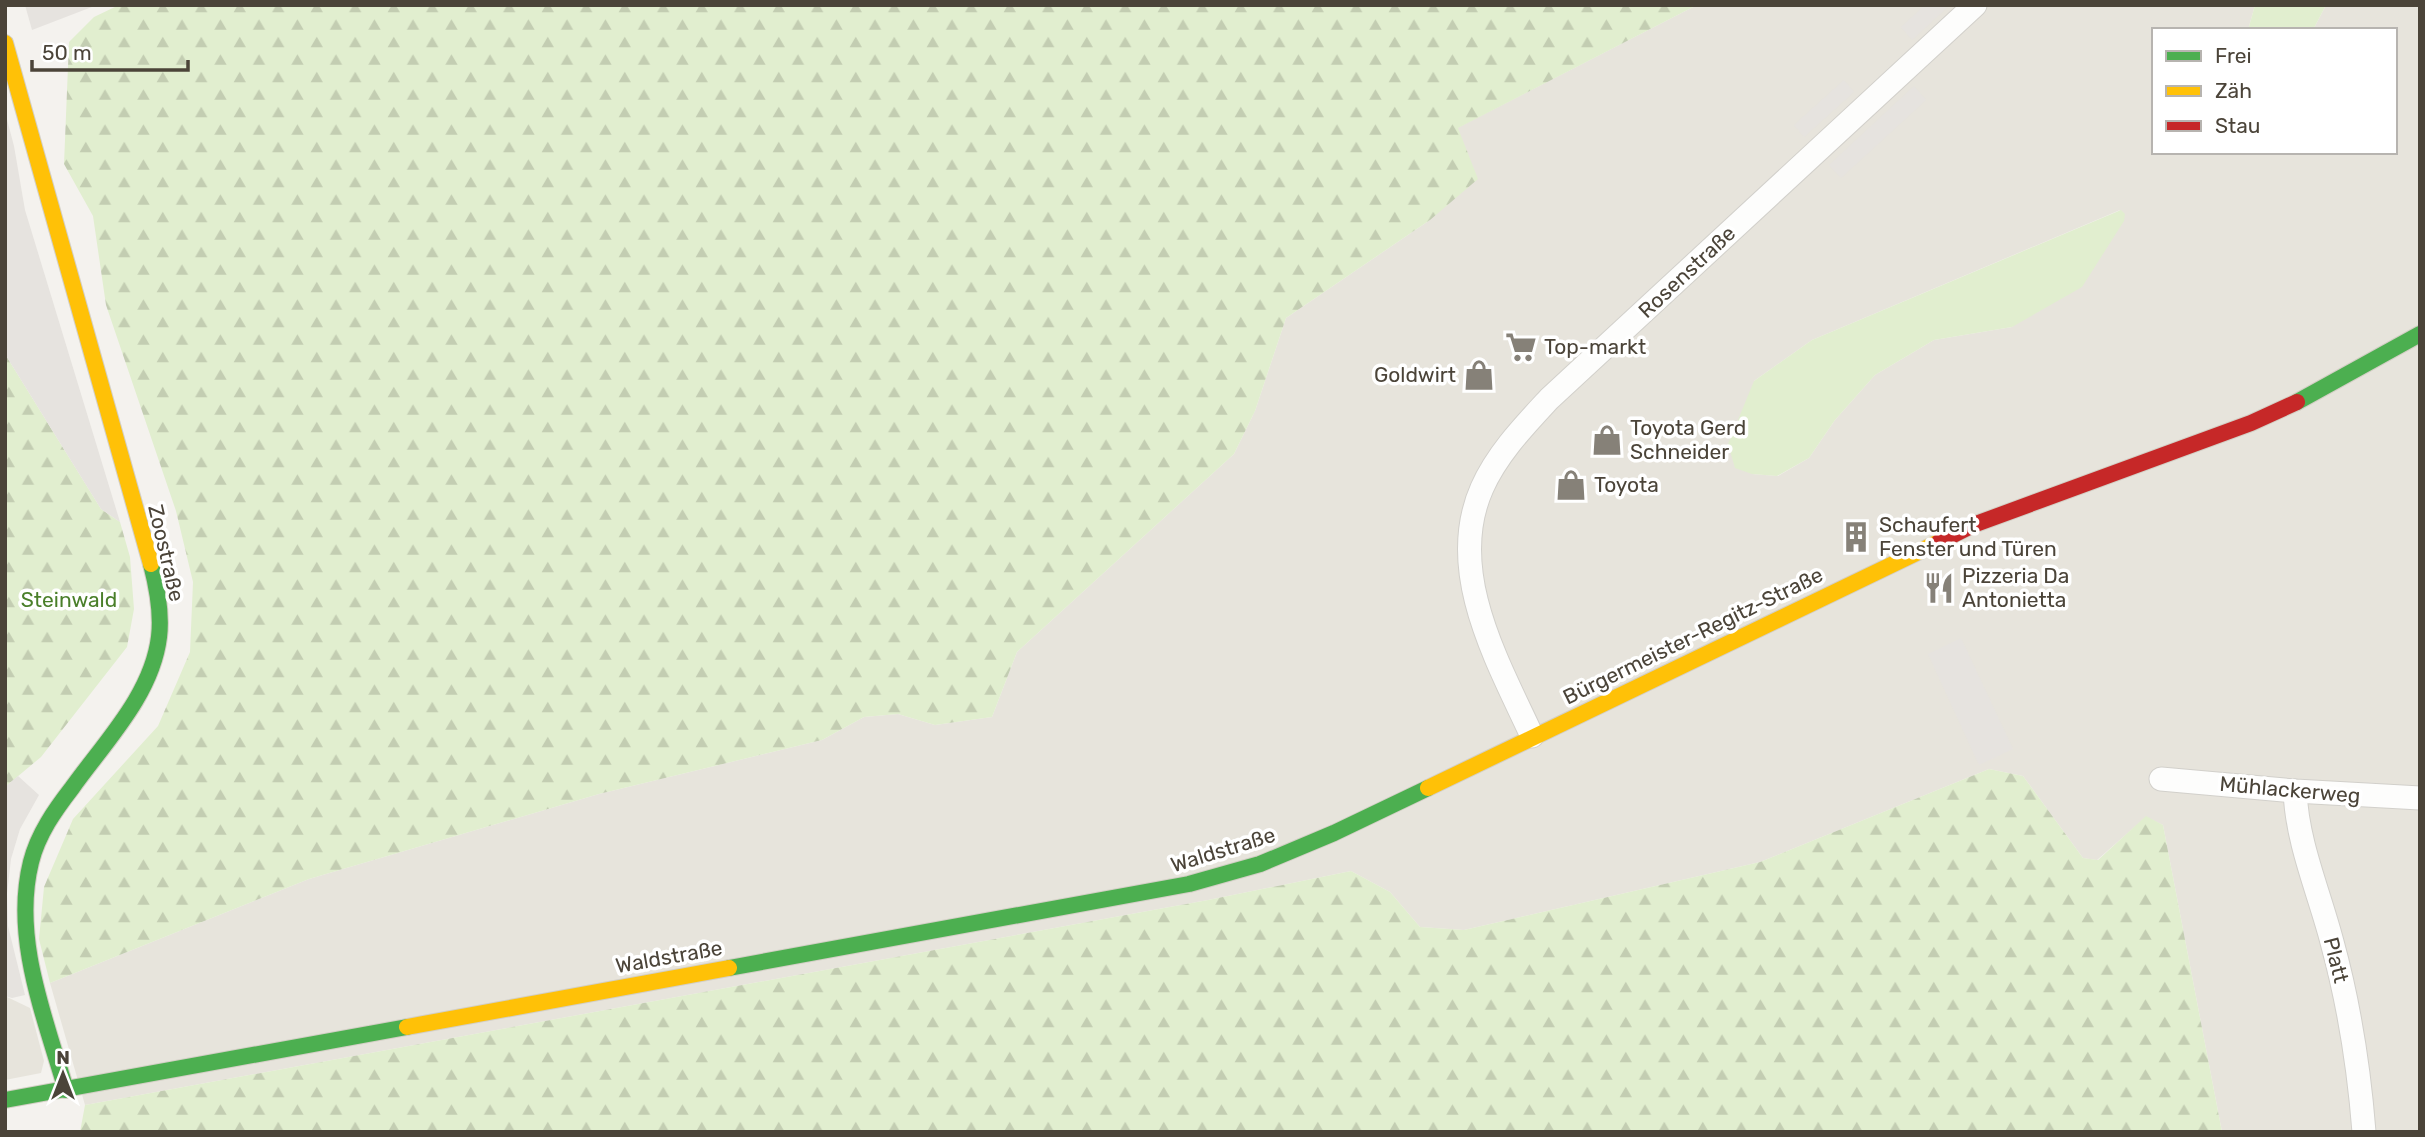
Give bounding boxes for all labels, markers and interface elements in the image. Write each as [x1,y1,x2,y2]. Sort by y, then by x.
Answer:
scale bar [32,28,187,72]
legend [2152,28,2397,154]
text: 50 m [42,40,92,65]
text: Frei [2215,43,2252,68]
text: Zäh [2215,78,2252,103]
text: Stau [2215,113,2261,138]
street label: Rosenstraße [1633,220,1740,323]
supermarket icon: Top-markt [1504,330,1538,364]
place label: Top-markt [1544,334,1646,359]
shop icon: Goldwirt [1462,358,1496,392]
place label: Goldwirt [1374,362,1456,387]
place label: Toyota Gerd Schneider [1630,415,1746,464]
shop icon: Toyota Gerd Schneider [1590,423,1624,457]
shop icon: Toyota [1554,468,1588,502]
place label: Toyota [1594,472,1659,497]
street label: Zoostraße [143,502,190,604]
place label: Schaufert Fenster und Türen [1879,512,2057,561]
building icon: Schaufert Fenster und Türen [1839,520,1873,554]
street label: Bürgermeister-Regitz-Straße [1559,562,1827,709]
place label: Pizzeria Da Antonietta [1962,563,2069,612]
restaurant icon: Pizzeria Da Antonietta [1922,571,1956,605]
park label: Steinwald [21,587,117,612]
street label: Mühlackerweg [2219,771,2362,808]
street label: Waldstraße [1168,822,1278,877]
street label: Platt [2319,934,2354,985]
street label: Waldstraße [614,935,724,978]
north arrow [28,1039,98,1109]
text: N [56,1046,70,1069]

